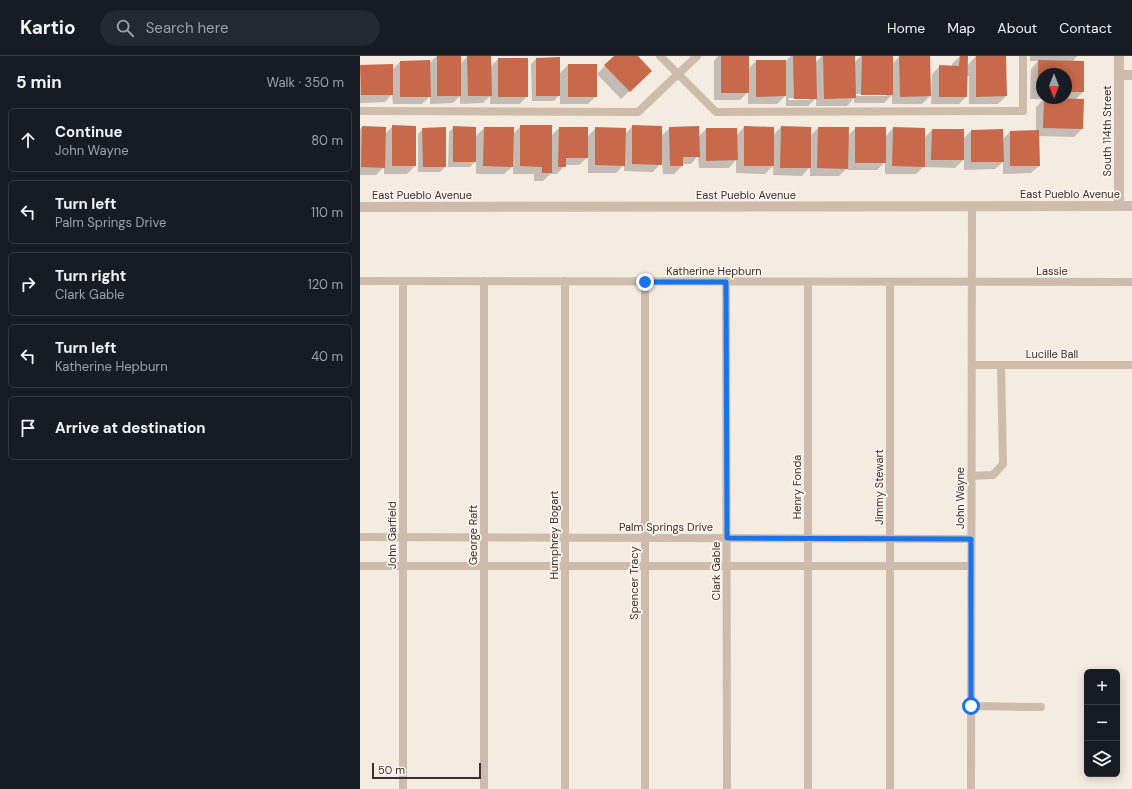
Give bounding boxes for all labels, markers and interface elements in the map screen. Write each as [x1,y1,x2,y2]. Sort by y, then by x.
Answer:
search box [100,10,380,46]
text: Kartio [20,15,76,40]
icon: search [114,17,136,39]
text: Search here [146,18,228,38]
text: Home [887,19,925,37]
text: Map [947,19,975,37]
text: About [997,19,1037,37]
text: Contact [1059,19,1112,37]
north arrow [1036,68,1072,104]
text: 5 min [16,71,62,93]
text: Walk · 350 m [266,74,344,91]
street label: South 114th Street [1100,85,1114,177]
text: Continue [55,122,123,142]
icon: ahead [17,129,39,151]
text: 80 m [311,132,343,149]
text: John Wayne [55,142,129,159]
street label: East Pueblo Avenue [1020,187,1120,201]
street label: East Pueblo Avenue [372,188,472,202]
street label: East Pueblo Avenue [696,188,796,202]
text: Turn left [55,194,116,214]
icon: left [17,201,39,223]
text: 110 m [311,204,343,221]
text: Palm Springs Drive [55,214,166,231]
street label: Katherine Hepburn [666,264,762,278]
street label: Lassie [1036,264,1068,278]
text: Turn right [55,266,126,286]
icon: right [17,273,39,295]
route end [636,273,654,291]
text: 120 m [308,276,343,293]
text: Clark Gable [55,286,124,303]
text: Turn left [55,338,116,358]
icon: left [17,345,39,367]
street label: Lucille Ball [1026,347,1078,361]
text: 40 m [311,348,343,365]
text: Katherine Hepburn [55,358,168,375]
icon: arrive [17,417,39,439]
text: Arrive at destination [55,418,206,438]
street label: Jimmy Stewart [872,449,886,525]
street label: Henry Fonda [790,455,804,519]
street label: John Wayne [953,467,967,529]
street label: Humphrey Bogart [547,490,561,580]
street label: John Garfield [385,501,399,569]
street label: George Raft [466,505,480,565]
street label: Palm Springs Drive [619,520,713,534]
street label: Clark Gable [709,542,723,600]
street label: Spencer Tracy [627,546,641,620]
map controls [1084,669,1120,777]
button: + [1084,669,1120,705]
route start [962,697,980,715]
button: − [1084,705,1120,741]
button: layers [1084,741,1120,777]
scale bar [372,761,481,780]
text: 50 m [378,763,405,777]

